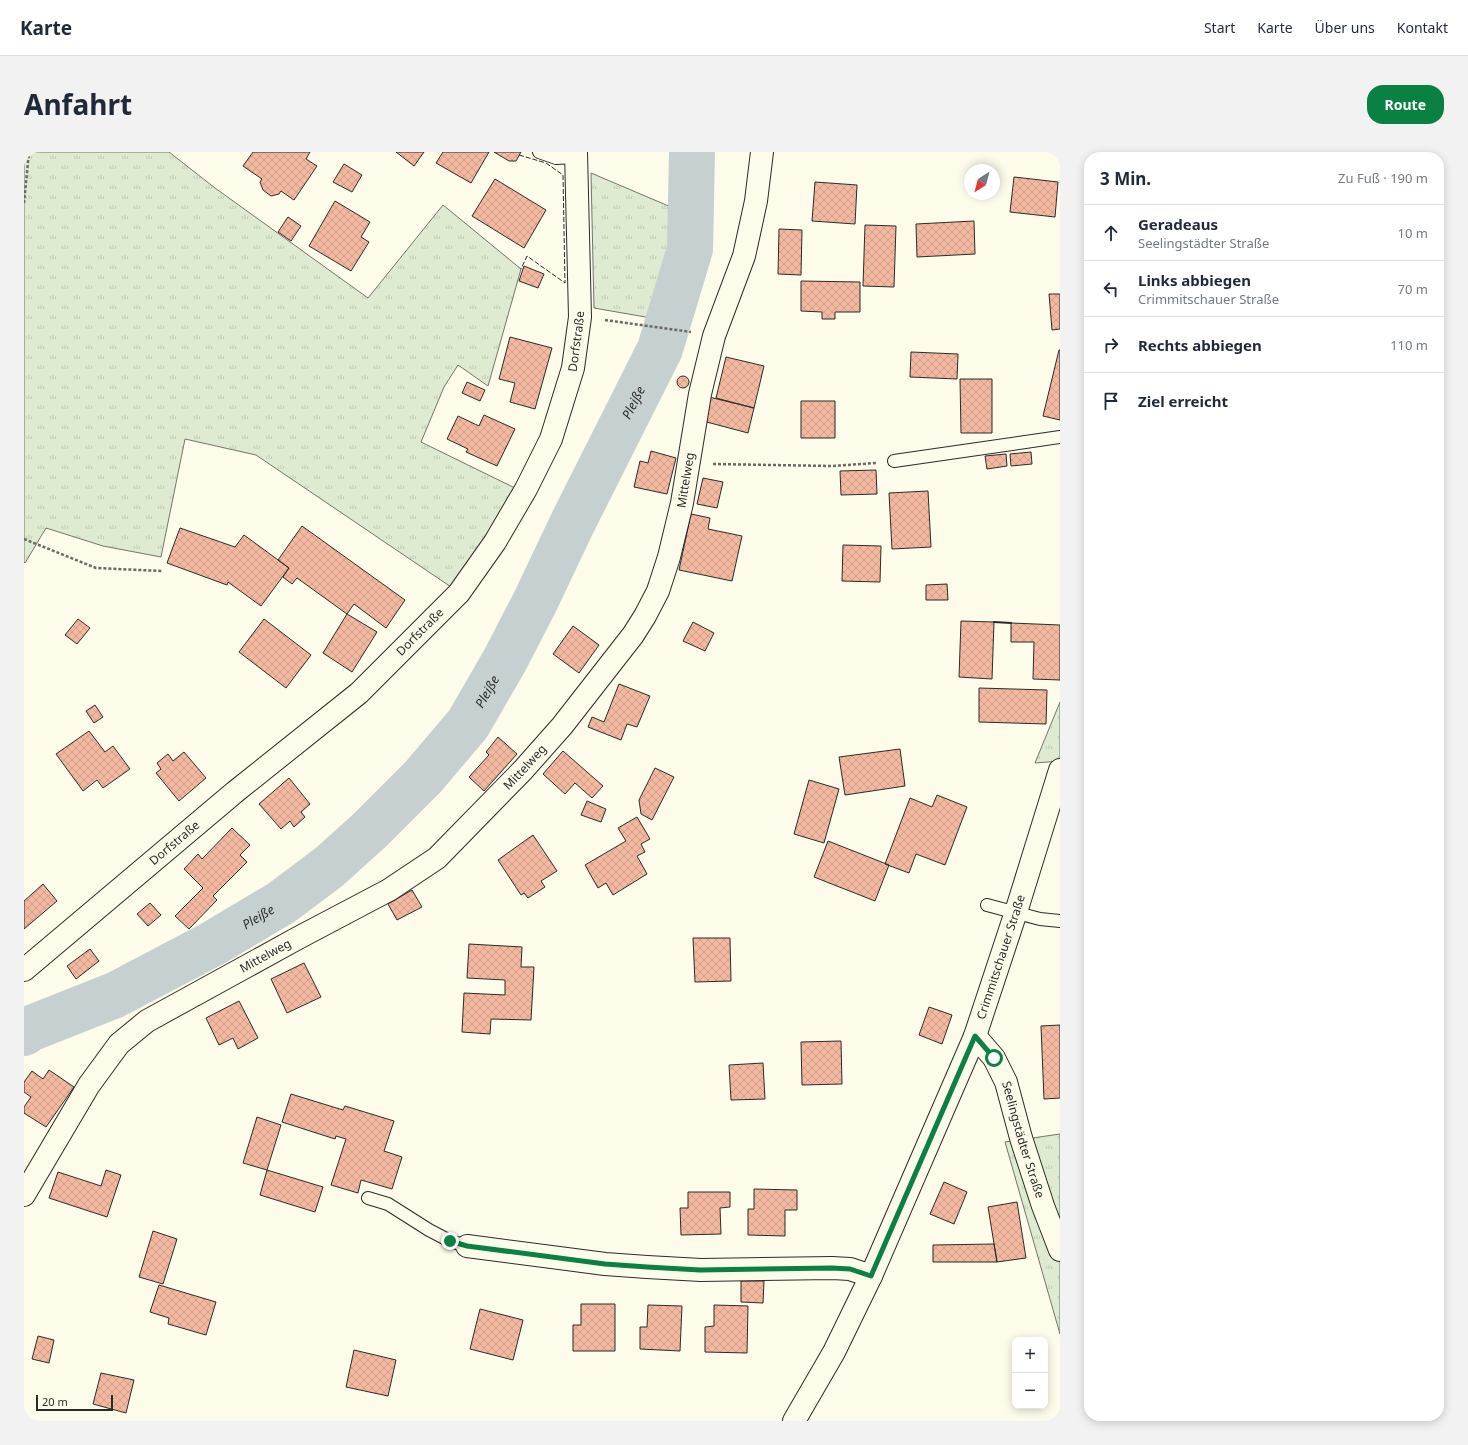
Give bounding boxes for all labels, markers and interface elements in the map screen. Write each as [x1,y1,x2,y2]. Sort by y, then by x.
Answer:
text: Karte [20,15,72,41]
text: Start [1204,18,1235,37]
text: Karte [1257,18,1293,37]
text: Über uns [1315,18,1375,37]
text: Kontakt [1397,18,1448,37]
text: Anfahrt [24,85,132,123]
button: Route [1367,85,1444,124]
north arrow [964,164,1000,200]
text: 3 Min. [1100,167,1151,190]
text: Zu Fuß · 190 m [1338,169,1428,187]
text: Geradeaus [1138,214,1218,234]
icon: ahead [1100,222,1122,244]
text: 10 m [1398,224,1428,242]
text: Seelingstädter Straße [1138,234,1269,252]
text: Links abbiegen [1138,270,1251,290]
icon: left [1100,278,1122,300]
text: 70 m [1398,280,1428,298]
text: Crimmitschauer Straße [1138,290,1279,308]
street label: Dorfstraße [564,311,588,373]
icon: right [1100,334,1122,356]
text: Rechts abbiegen [1138,335,1262,355]
text: 110 m [1390,336,1428,354]
water label: Pleiße [617,383,649,422]
icon: arrive [1100,390,1122,412]
text: Ziel erreicht [1138,391,1228,411]
street label: Mittelweg [672,451,698,509]
street label: Dorfstraße [392,604,447,659]
water label: Pleiße [470,672,504,711]
street label: Mittelweg [499,741,550,793]
street label: Dorfstraße [145,816,203,869]
street label: Crimmitschauer Straße [972,892,1029,1021]
water label: Pleiße [239,900,278,933]
street label: Mittelweg [237,934,294,976]
route start [985,1049,1003,1067]
street label: Seelingstädter Straße [998,1079,1049,1200]
route end [441,1232,459,1250]
map controls [1012,1337,1048,1409]
button: + [1012,1337,1048,1373]
button: − [1012,1373,1048,1409]
scale bar [36,1393,113,1412]
text: 20 m [42,1394,68,1409]

